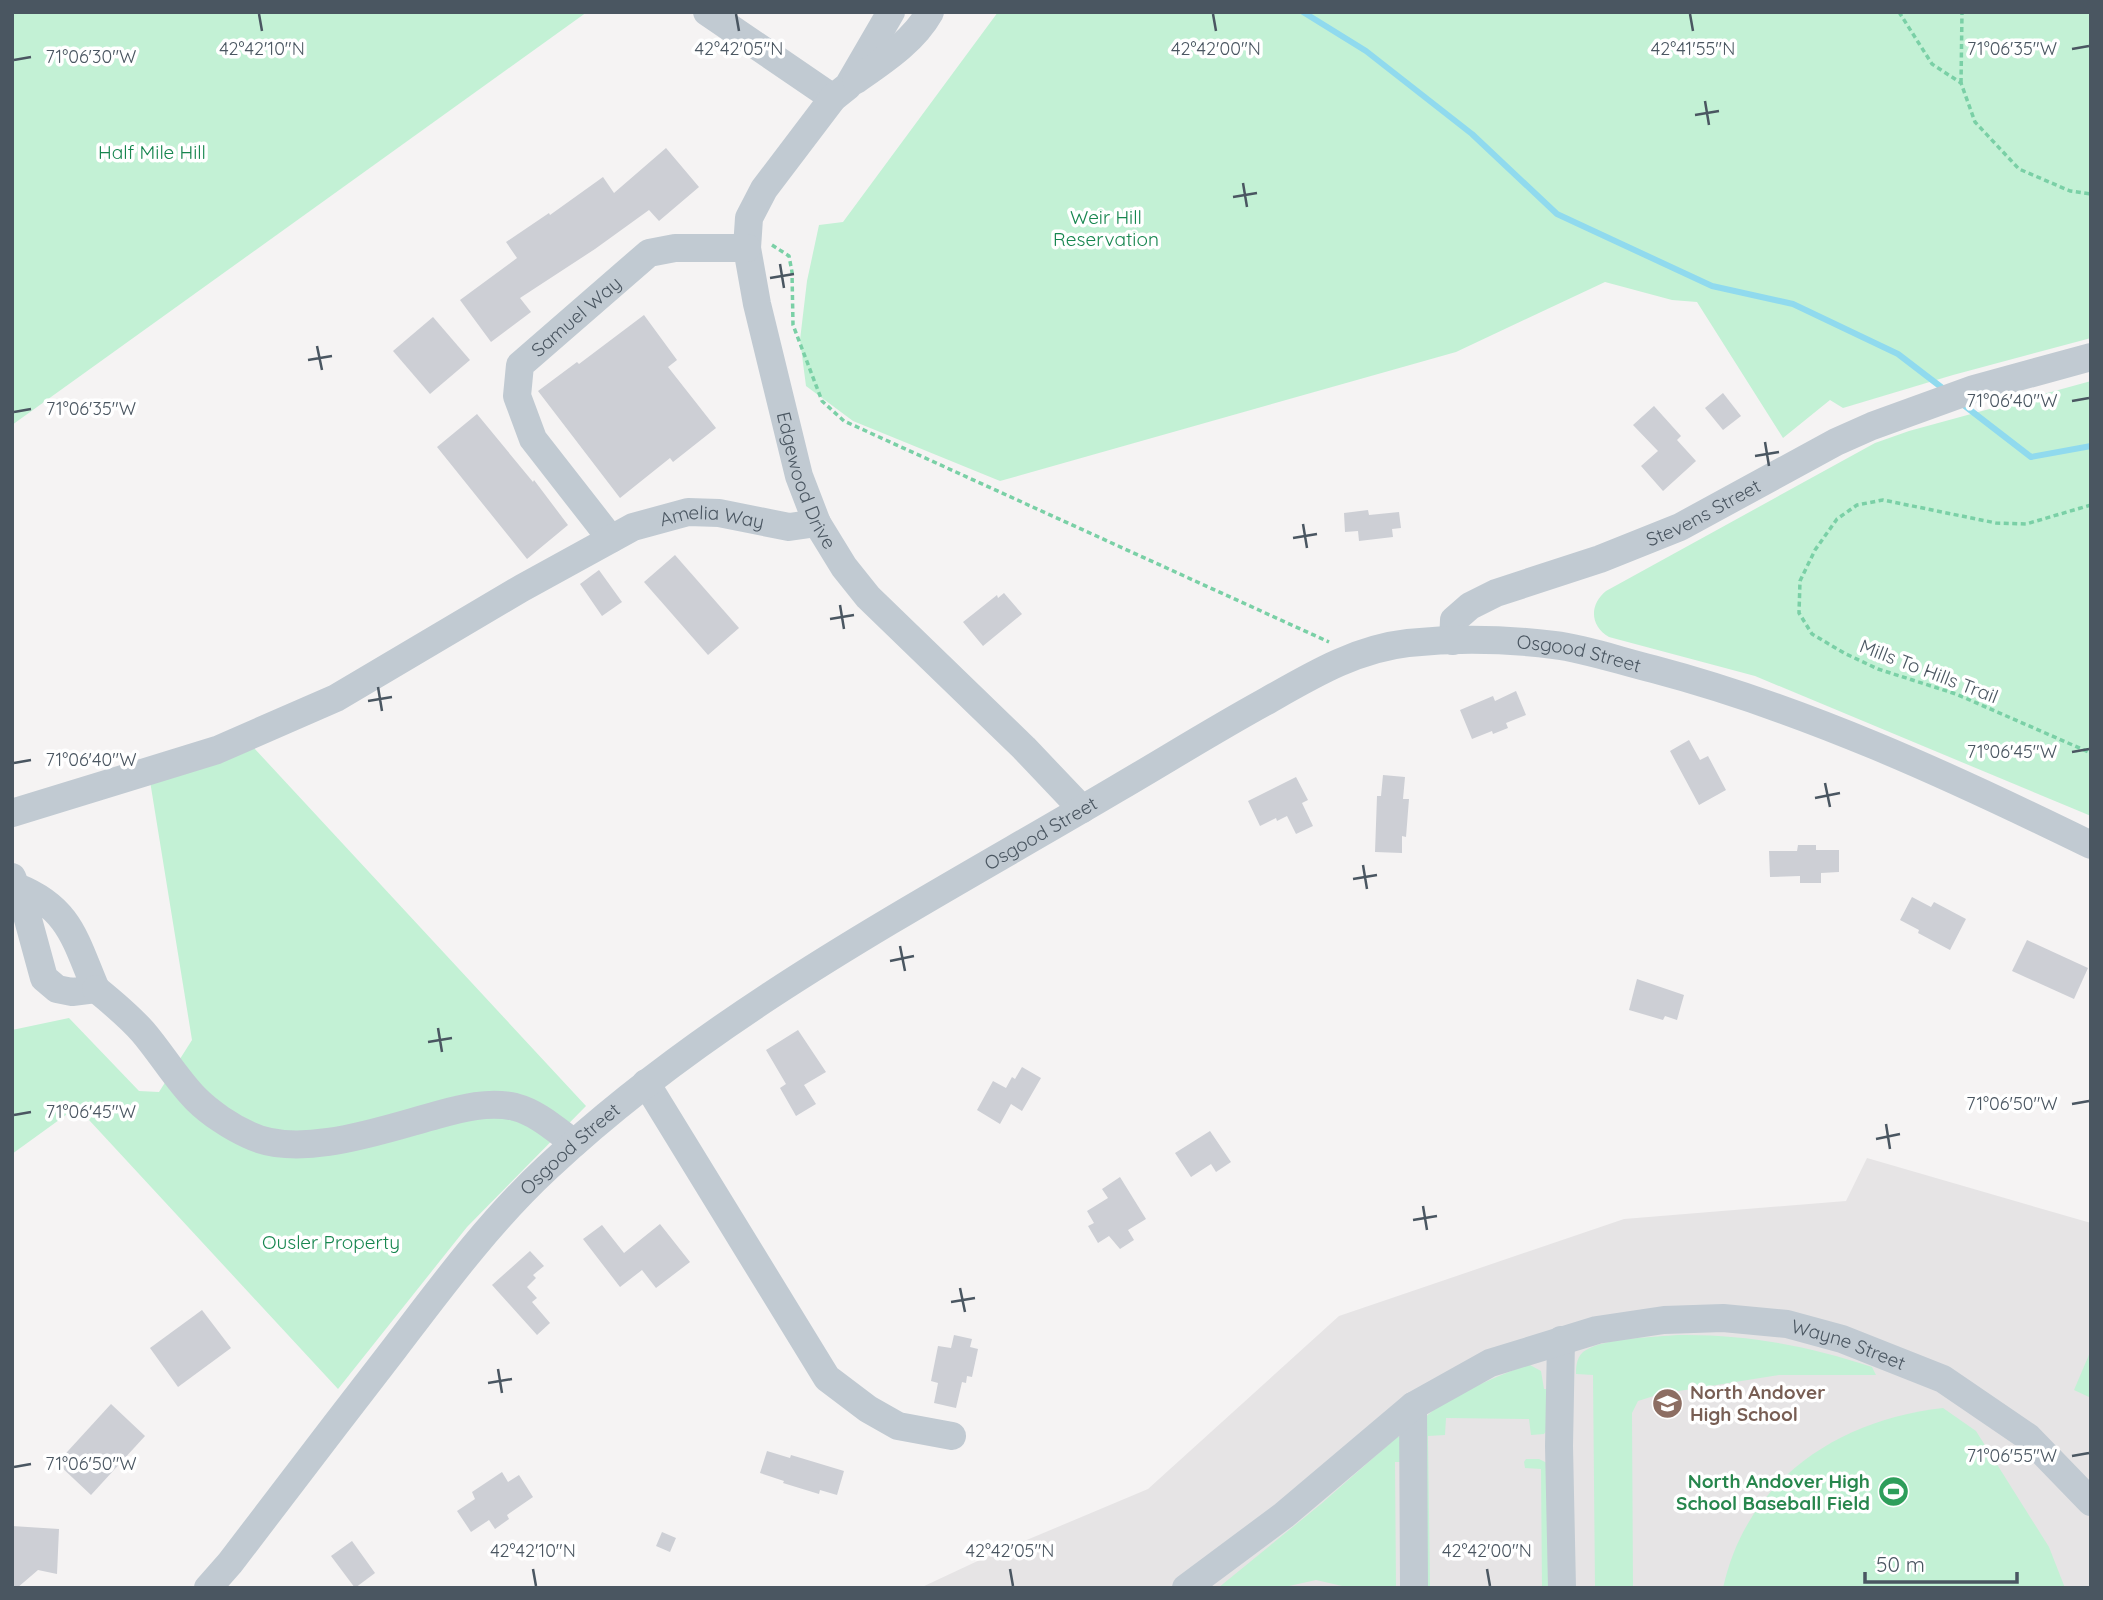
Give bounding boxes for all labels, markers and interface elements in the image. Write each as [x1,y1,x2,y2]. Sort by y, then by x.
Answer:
text: 42°42'10"N [219,37,305,60]
text: 42°42'05"N [695,37,783,60]
text: 42°42'00"N [1171,37,1261,60]
text: 42°41'55"N [1651,37,1735,60]
text: 71°06'35"W [1967,37,2057,60]
text: 71°06'30"W [45,45,137,68]
park label: Half Mile Hill [98,140,206,164]
park label: Weir Hill Reservation [1053,205,1159,251]
street label: Samuel Way [526,271,626,362]
text: 71°06'40"W [1966,389,2058,412]
text: 71°06'35"W [46,397,136,420]
street label: Edgewood Drive [772,409,842,553]
street label: Stevens Street [1642,473,1765,551]
street label: Amelia Way [657,500,766,534]
street label: Osgood Street [1516,629,1644,677]
street label: Mills To Hills Trail [1856,634,2002,708]
text: 71°06'45"W [1967,740,2057,763]
text: 71°06'40"W [45,748,137,771]
street label: Osgood Street [980,791,1101,875]
text: 71°06'50"W [1966,1092,2058,1115]
street label: Osgood Street [514,1097,625,1200]
text: 71°06'45"W [46,1100,136,1123]
park label: Ousler Property [262,1230,400,1254]
street label: Wayne Street [1789,1314,1909,1375]
place label: North Andover High School [1690,1380,1826,1426]
school or university icon: North Andover High School [1650,1386,1684,1420]
text: 71°06'55"W [1967,1444,2057,1467]
text: 71°06'50"W [45,1452,137,1475]
place label: North Andover High School Baseball Field [1676,1469,1870,1515]
sports icon: North Andover High School Baseball Field [1876,1475,1910,1509]
text: 42°42'10"N [490,1539,576,1562]
text: 42°42'05"N [966,1539,1054,1562]
text: 42°42'00"N [1442,1539,1532,1562]
scale bar [1865,1540,2017,1584]
text: 50 m [1876,1551,1925,1577]

